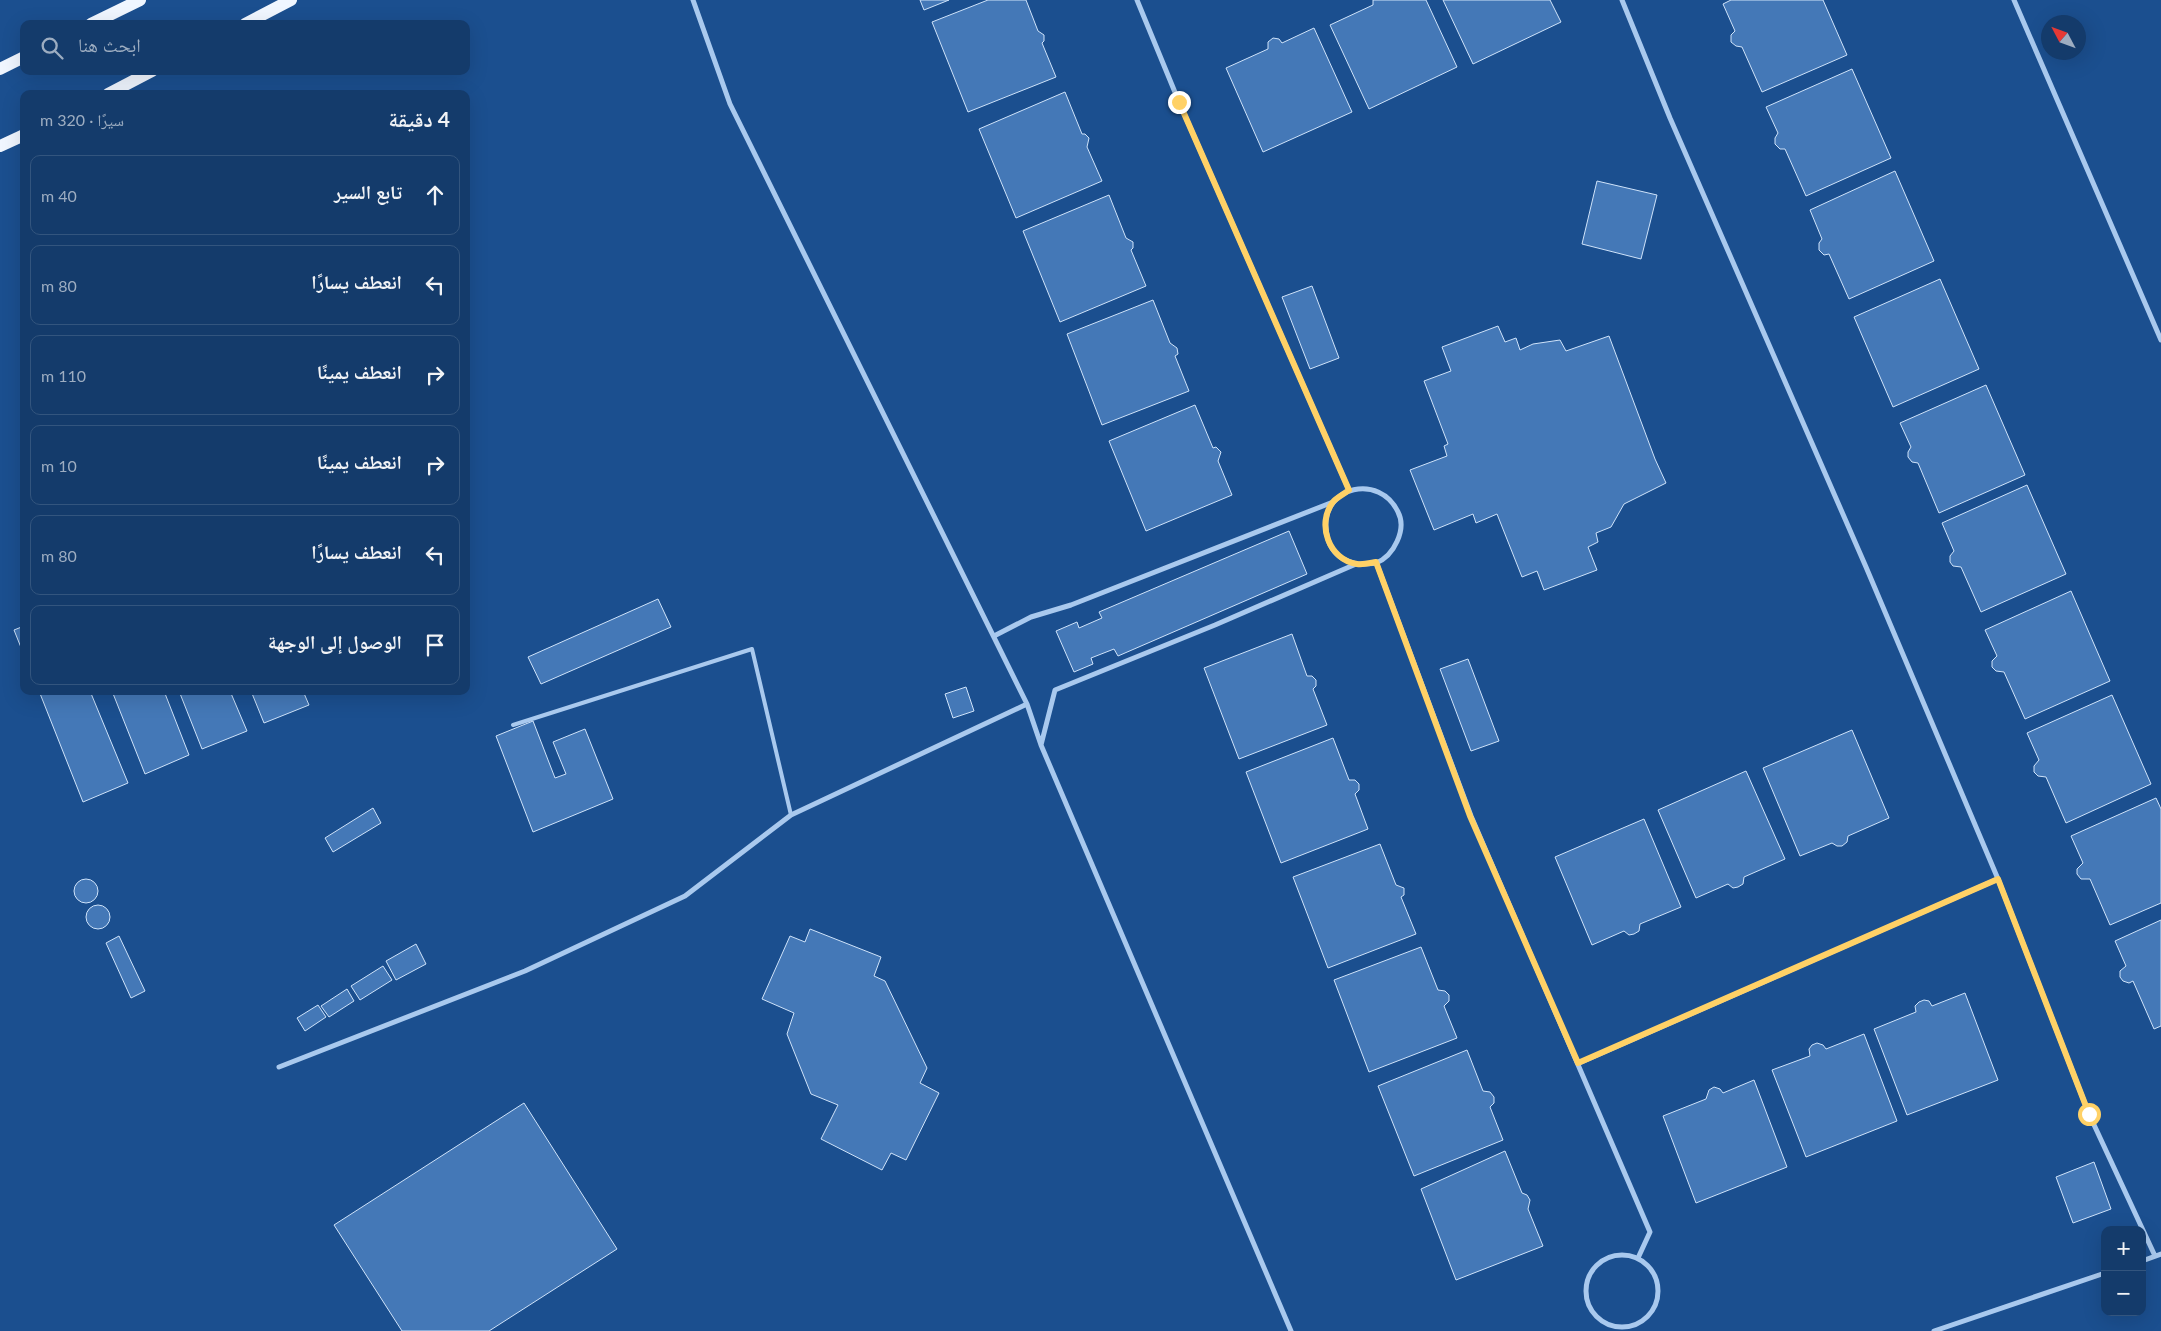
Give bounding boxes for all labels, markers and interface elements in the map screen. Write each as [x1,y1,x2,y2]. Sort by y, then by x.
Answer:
north arrow [2041,15,2086,60]
search box [20,20,470,75]
text: ابحث هنا [78,33,141,56]
icon: search [38,34,66,62]
route end [1168,91,1191,114]
text: 4 دقيقة [389,106,450,131]
text: سيرًا · 320 m [40,110,124,129]
text: تابع السير [334,180,402,203]
icon: ahead [421,181,449,209]
text: 40 m [41,186,77,205]
text: انعطف يسارًا [311,270,402,293]
icon: left [421,271,449,299]
text: 80 m [41,276,77,295]
text: انعطف يمينًا [317,360,402,383]
icon: right [421,361,449,389]
text: 110 m [41,366,86,385]
text: انعطف يمينًا [317,450,402,473]
icon: right [421,451,449,479]
text: 10 m [41,456,77,475]
text: انعطف يسارًا [311,540,402,563]
icon: left [421,541,449,569]
text: 80 m [41,546,77,565]
text: الوصول إلى الوجهة [268,630,402,653]
icon: arrive [421,631,449,659]
route start [2078,1103,2101,1126]
map controls [2101,1226,2146,1316]
button: + [2101,1226,2146,1271]
button: − [2101,1271,2146,1316]

